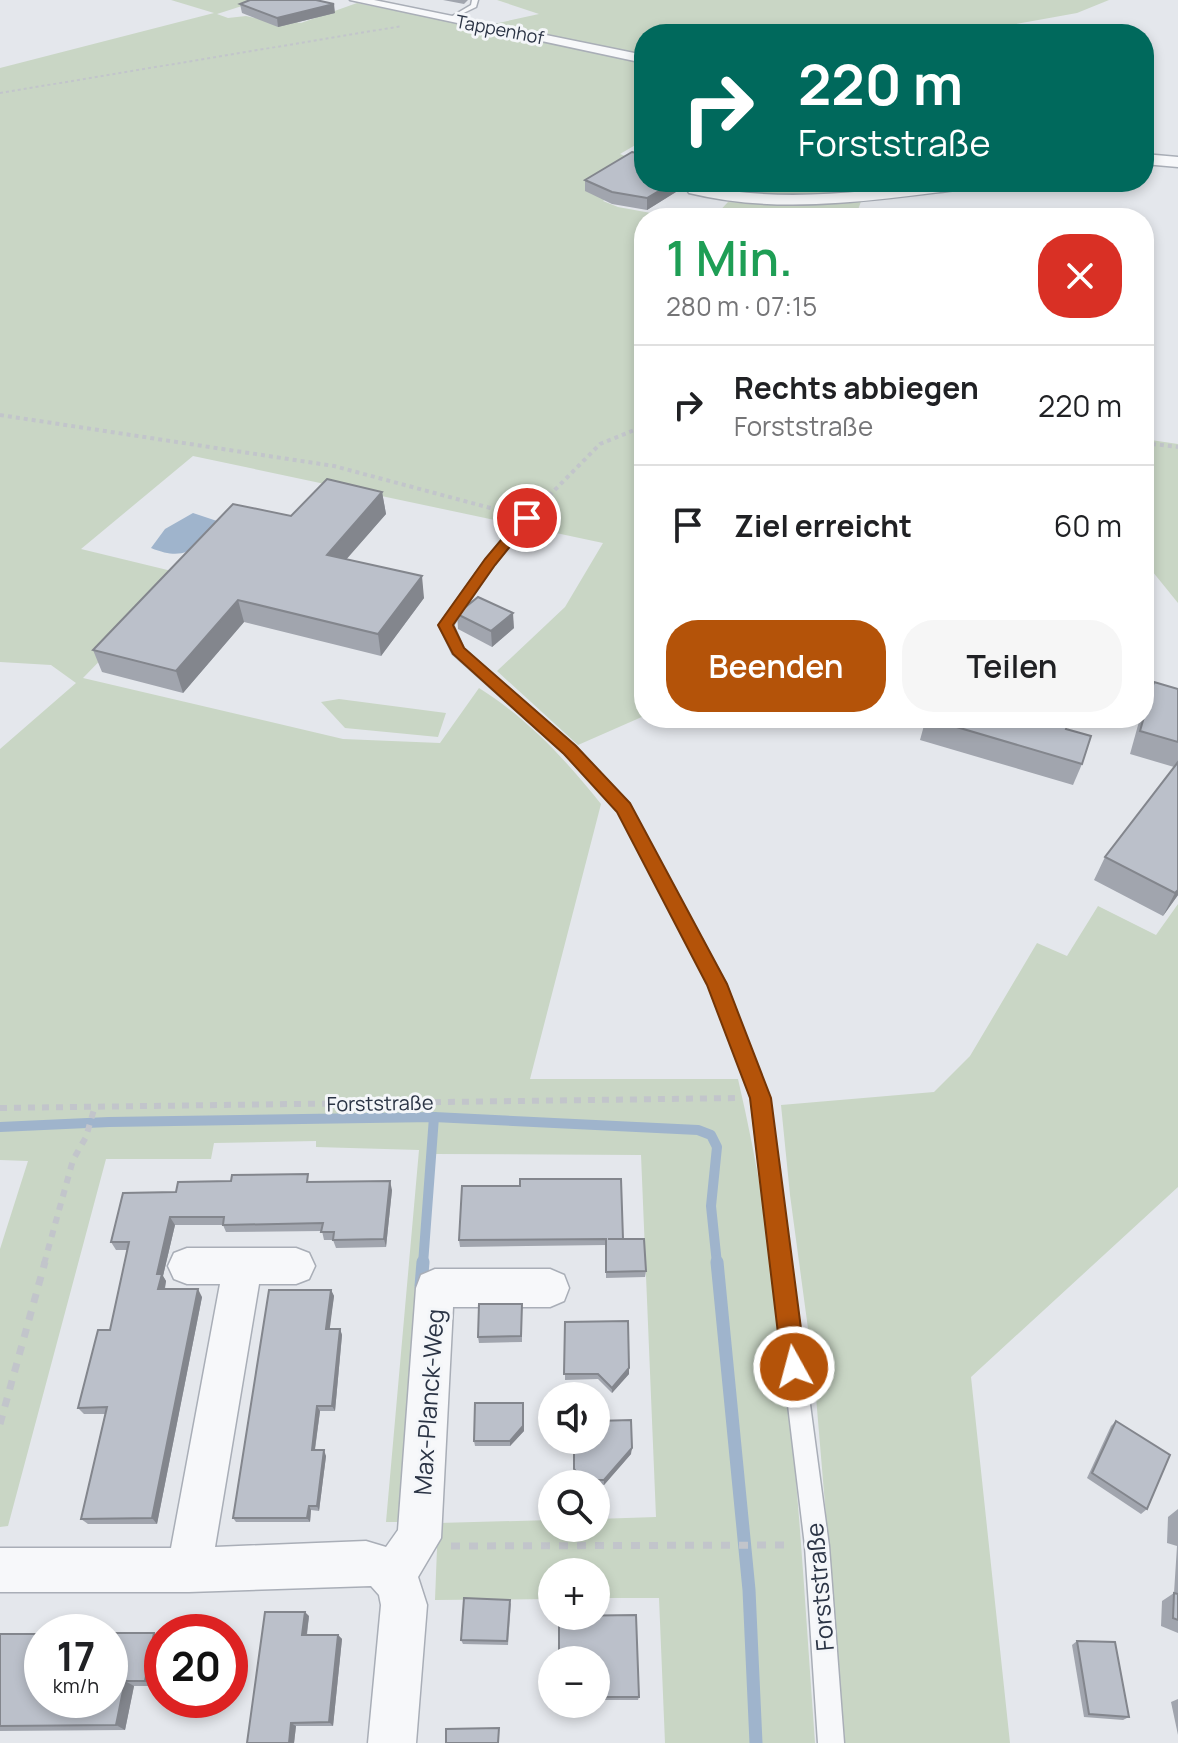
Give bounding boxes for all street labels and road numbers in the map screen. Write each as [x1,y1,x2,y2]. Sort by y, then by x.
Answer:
street label: Tappenhof [454,9,547,49]
street label: Forststraße [326,1089,434,1117]
street label: Max-Planck-Weg [405,1308,451,1496]
street label: Forststraße [797,1522,841,1652]

